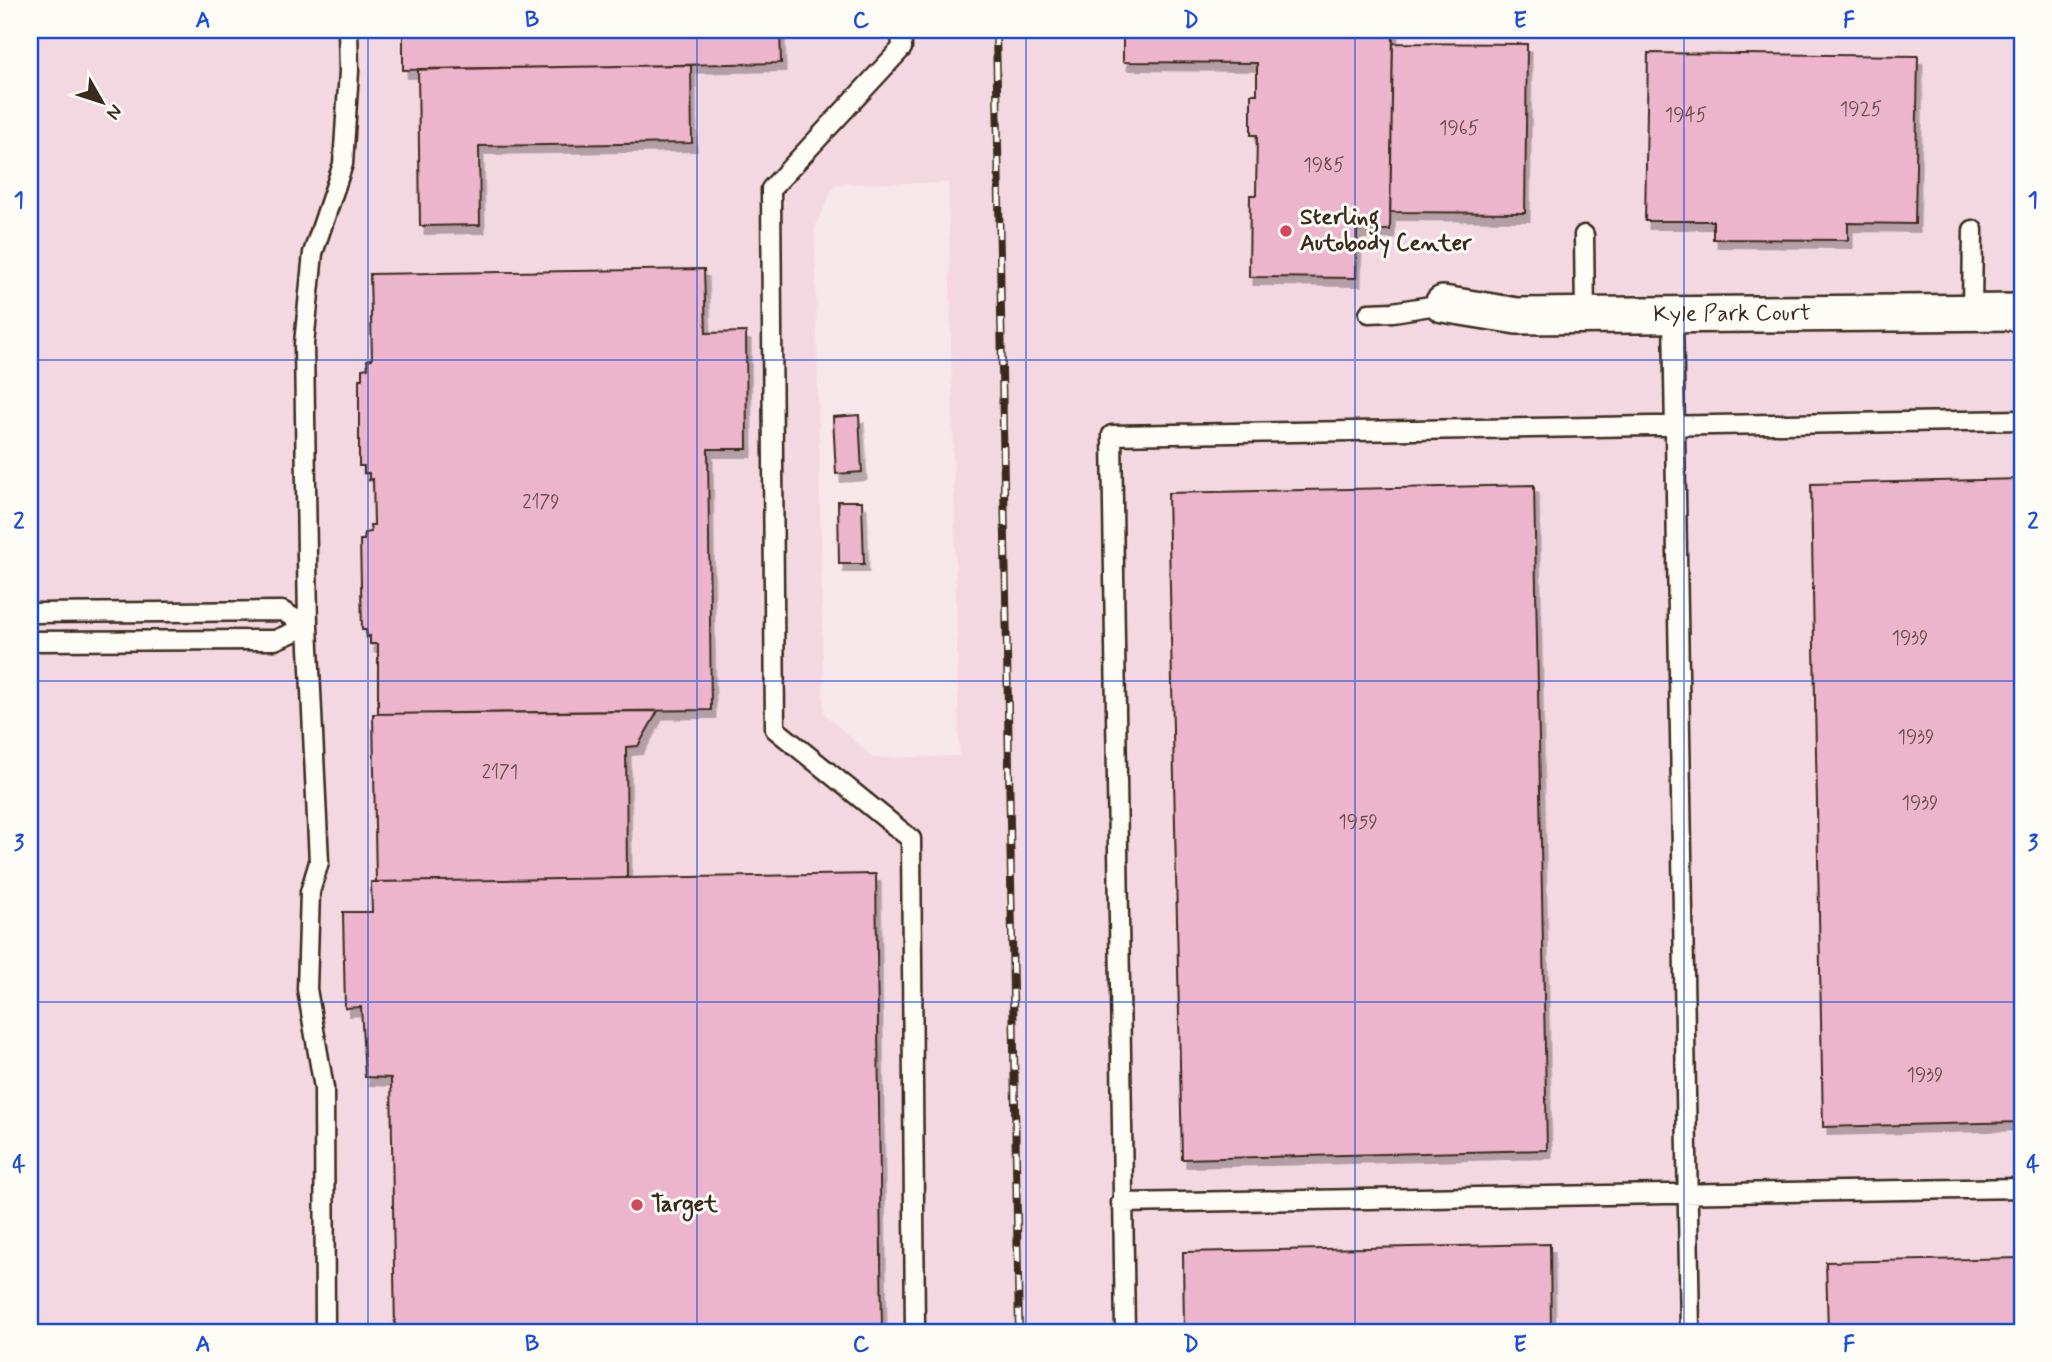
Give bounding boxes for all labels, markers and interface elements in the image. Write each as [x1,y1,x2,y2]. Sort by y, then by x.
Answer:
text: A [195,6,211,36]
text: B [525,6,540,36]
text: C [853,6,870,36]
text: D [1183,6,1199,36]
text: E [1513,6,1527,36]
text: F [1843,6,1855,36]
north arrow [66,66,136,136]
house number: 1925 [1840,97,1882,122]
text: N [100,99,128,125]
house number: 1945 [1665,103,1707,128]
house number: 1965 [1439,116,1479,141]
house number: 1985 [1303,153,1345,178]
text: 1 [14,186,24,216]
text: 1 [2028,186,2038,216]
place label: Sterling Autobody Center [1300,203,1473,259]
marker: Sterling Autobody Center [1278,223,1294,239]
street label: Kyle Park Court [1653,299,1811,330]
house number: 2179 [522,490,560,515]
text: 2 [13,507,25,537]
text: 2 [2027,507,2039,537]
house number: 1939 [1892,626,1928,651]
house number: 1939 [1898,725,1934,750]
house number: 2171 [482,760,518,785]
house number: 1939 [1902,791,1938,816]
house number: 1959 [1338,810,1378,835]
text: 3 [14,829,25,859]
text: 3 [2028,829,2039,859]
house number: 1939 [1907,1063,1943,1088]
text: 4 [12,1150,26,1180]
text: 4 [2026,1150,2040,1180]
place label: Target [651,1190,718,1222]
marker: Target [629,1197,645,1213]
text: A [195,1330,211,1360]
text: B [525,1330,540,1360]
text: C [853,1330,870,1360]
text: D [1183,1330,1199,1360]
text: E [1513,1330,1527,1360]
text: F [1843,1330,1855,1360]

